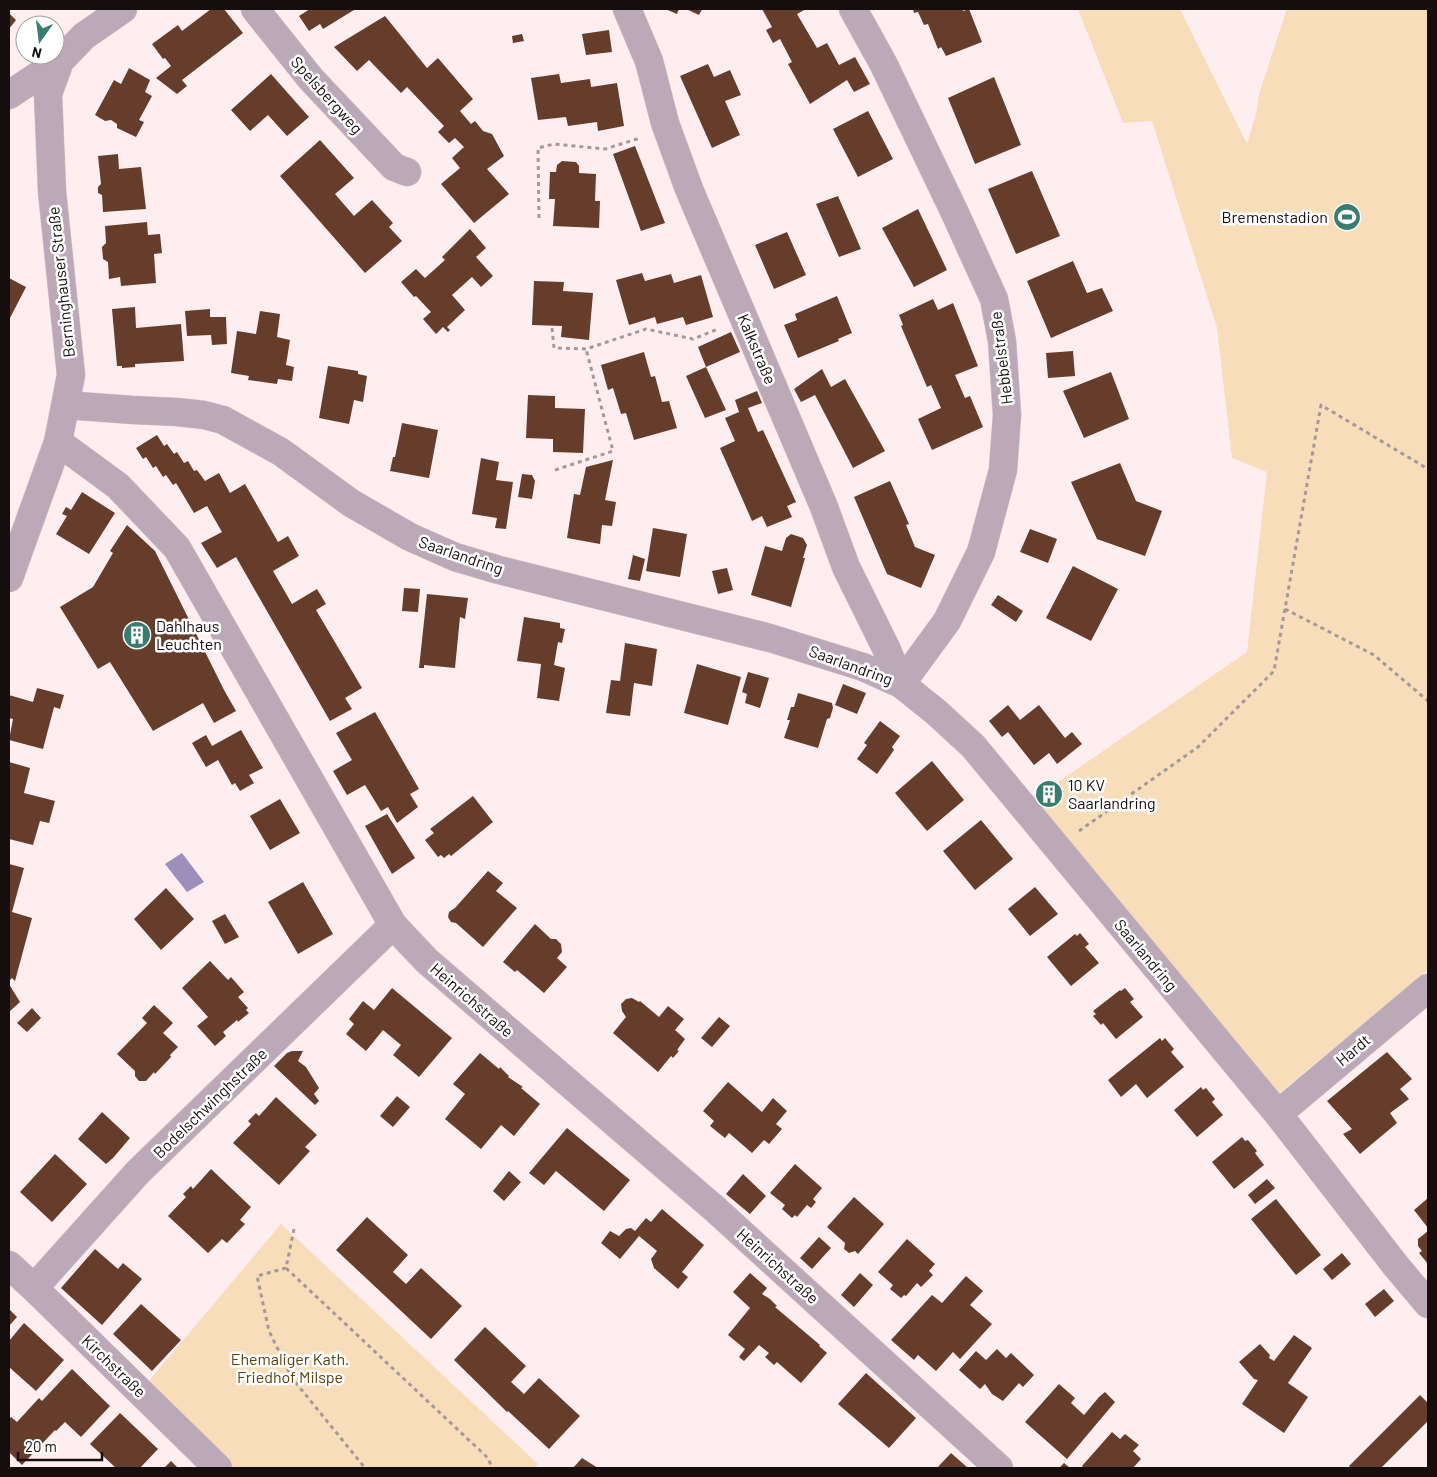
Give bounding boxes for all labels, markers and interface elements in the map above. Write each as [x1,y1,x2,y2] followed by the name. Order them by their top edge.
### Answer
[15,15,65,65] north arrow
[30,44,43,62] text: N
[288,52,367,137] street label: Spelsbergweg
[1332,202,1362,232] sports icon: Bremenstadion
[43,206,78,358] street label: Berninghauser Straße
[1222,207,1328,226] place label: Bremenstadion
[734,311,781,387] street label: Kalkstraße
[985,311,1016,406] street label: Hebbelstraße
[417,531,506,578] street label: Saarlandring
[156,616,222,653] place label: Dahlhaus Leuchten
[122,620,152,650] building icon: Dahlhaus Leuchten
[807,641,896,688] street label: Saarlandring
[1068,775,1156,812] place label: 10 KV Saarlandring
[1034,779,1064,809] building icon: 10 KV Saarlandring
[1111,915,1182,994] street label: Saarlandring
[427,959,518,1041] street label: Heinrichstraße
[1332,1030,1374,1069] street label: Hardt
[149,1044,270,1162] street label: Bodelschwinghstraße
[734,1224,823,1307] street label: Heinrichstraße
[78,1331,150,1401] street label: Kirchstraße
[231,1349,349,1386] park label: Ehemaliger Kath. Friedhof Milspe
[18,1430,101,1462] scale bar
[25,1437,57,1455] text: 20 m

